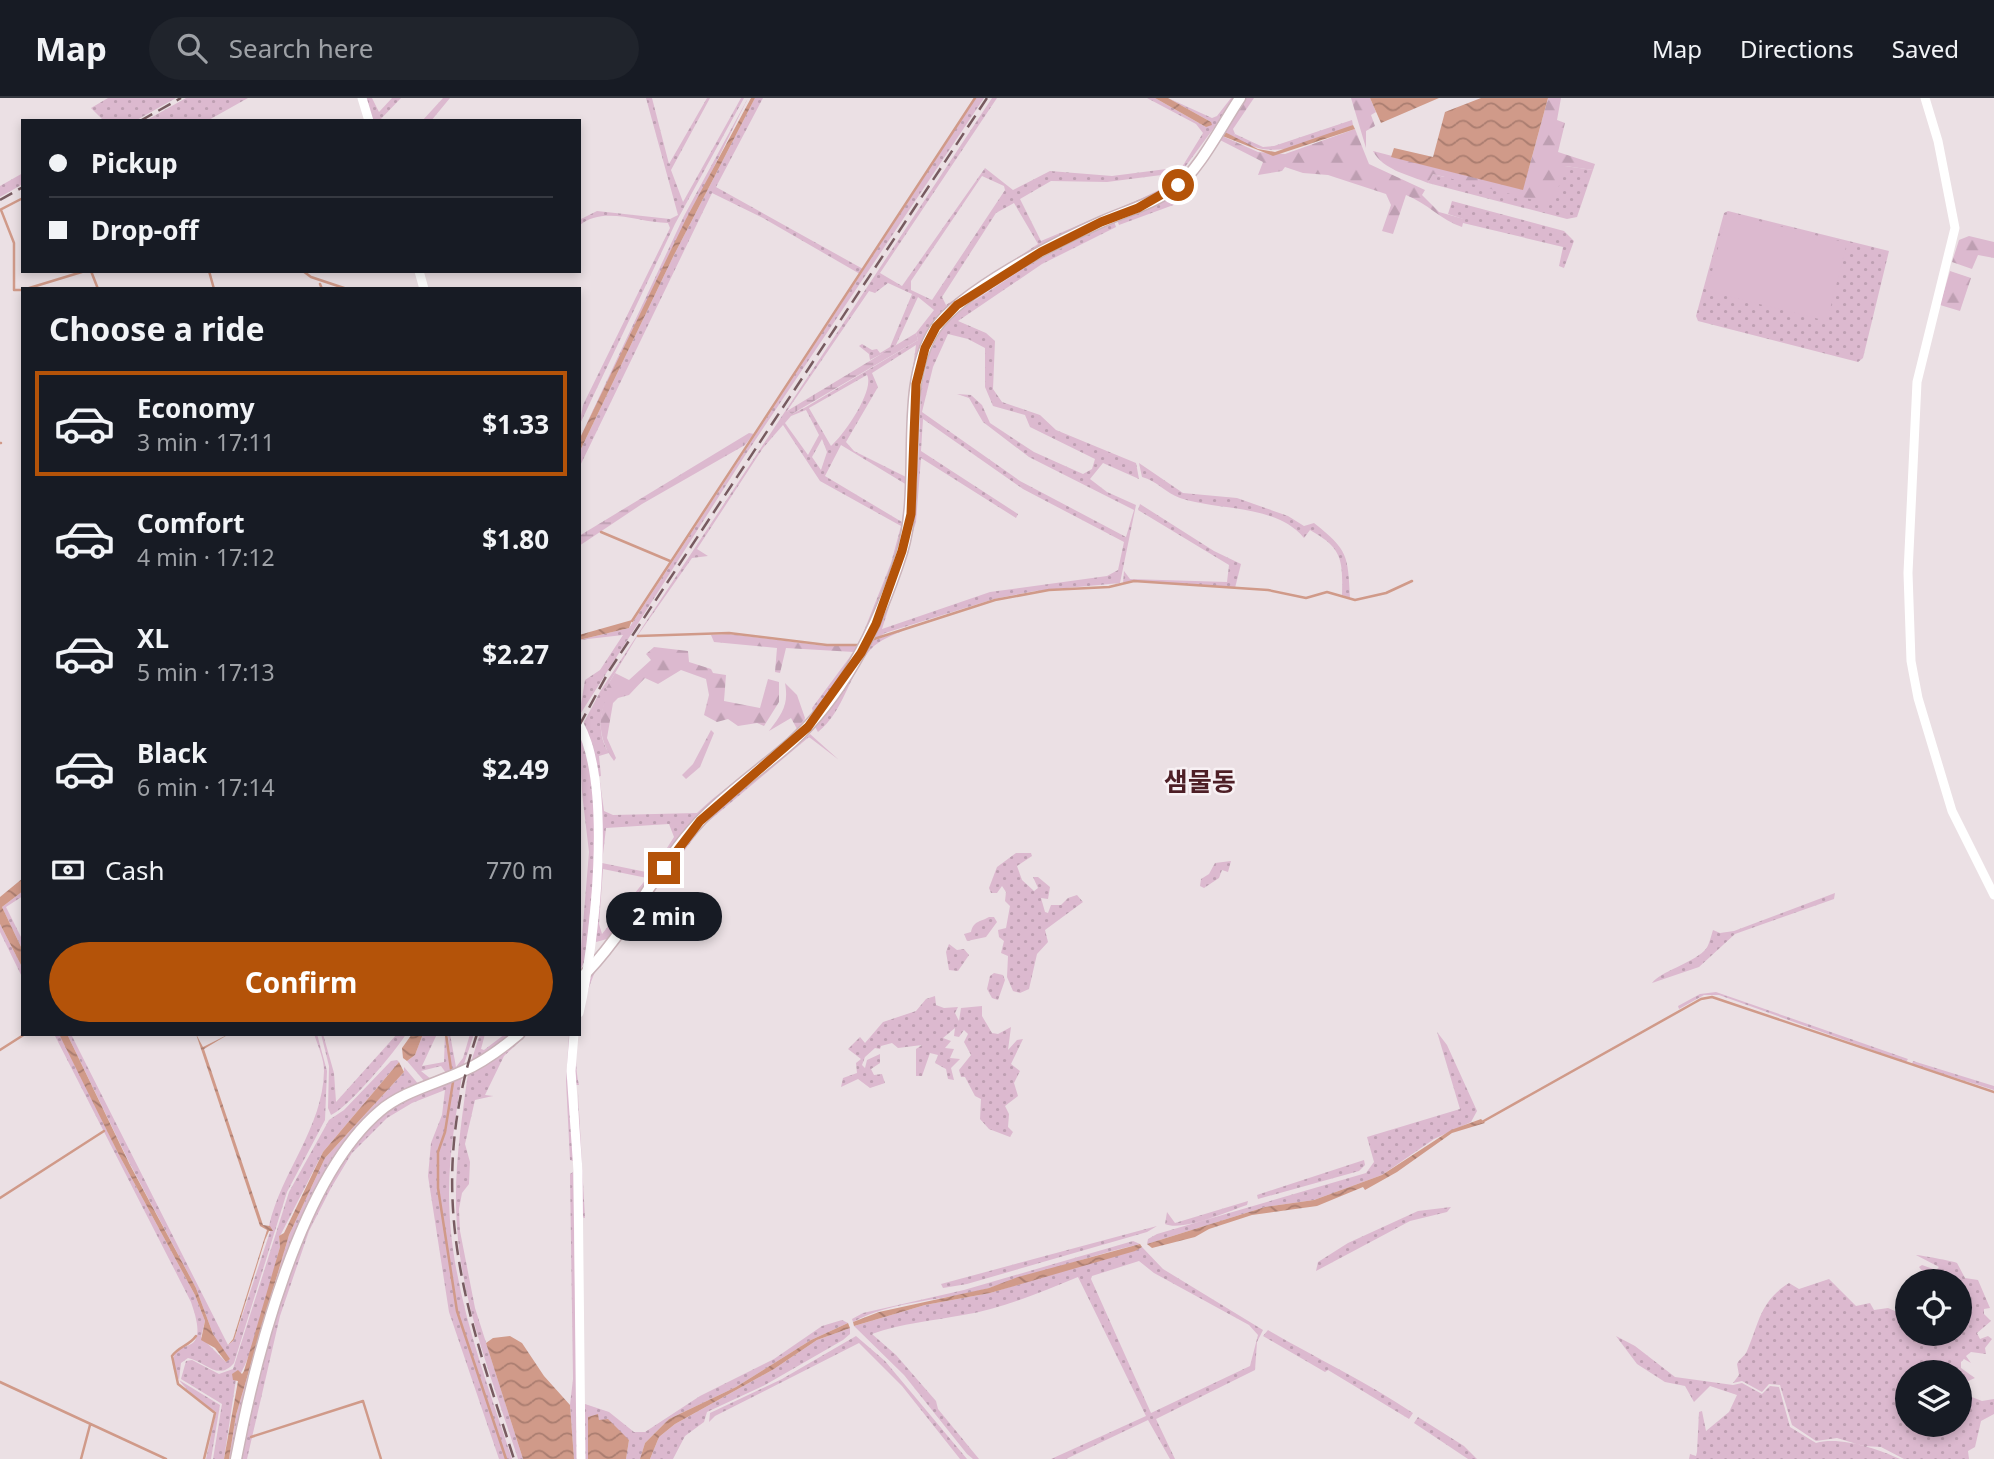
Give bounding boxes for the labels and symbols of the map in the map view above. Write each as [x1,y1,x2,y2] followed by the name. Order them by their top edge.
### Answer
[1162,169,1194,201] route start
[1164,763,1236,799] district label: 샘물동
[648,852,680,884] route end
[606,892,722,942] callout: 2 min

